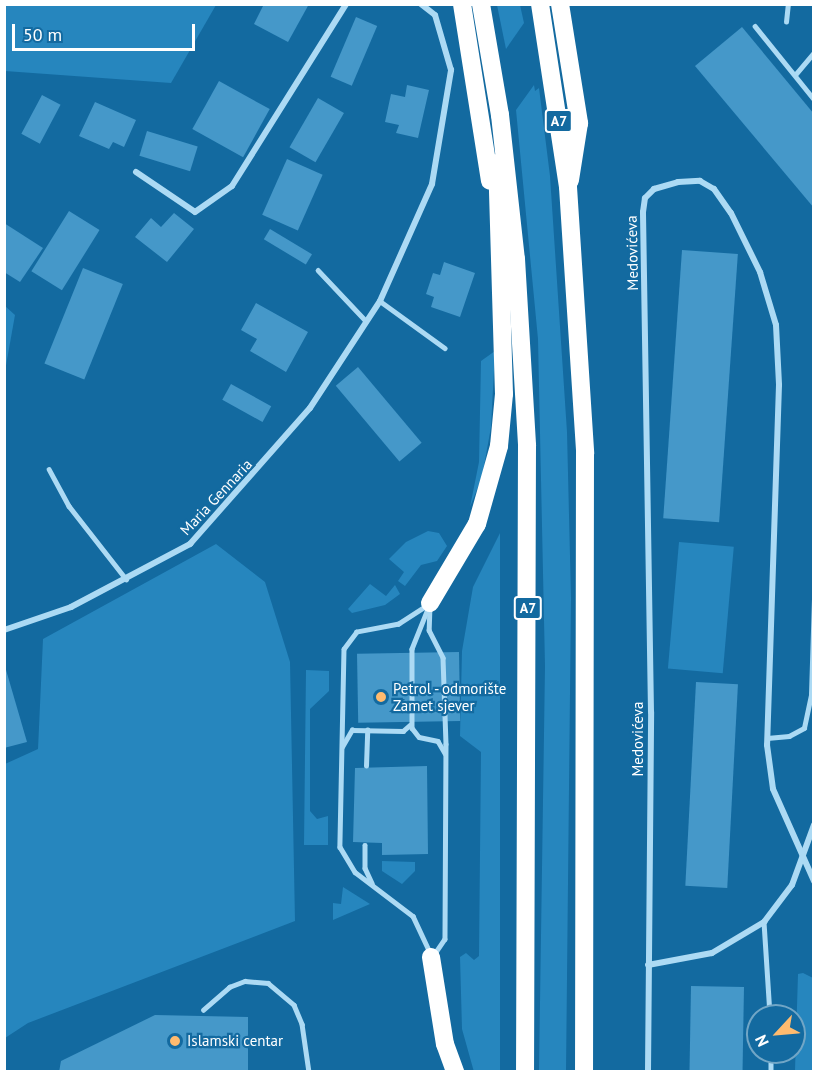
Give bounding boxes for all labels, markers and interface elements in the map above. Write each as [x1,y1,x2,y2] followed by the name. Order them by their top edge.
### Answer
[15,12,198,50] scale bar
[23,23,62,46] text: 50 m
[544,110,574,132] road number: A7
[622,215,642,291] street label: Medovićeva
[176,455,256,539] street label: Maria Gennaria
[513,597,543,619] road number: A7
[393,679,509,714] place label: Petrol - odmorište Zamet sjever
[374,690,388,704] marker: Petrol - odmorište Zamet sjever
[629,701,647,777] street label: Medovićeva
[746,1004,806,1064] north arrow
[187,1032,283,1050] place label: Islamski centar
[750,1032,773,1050] text: N
[168,1034,182,1048] marker: Islamski centar

